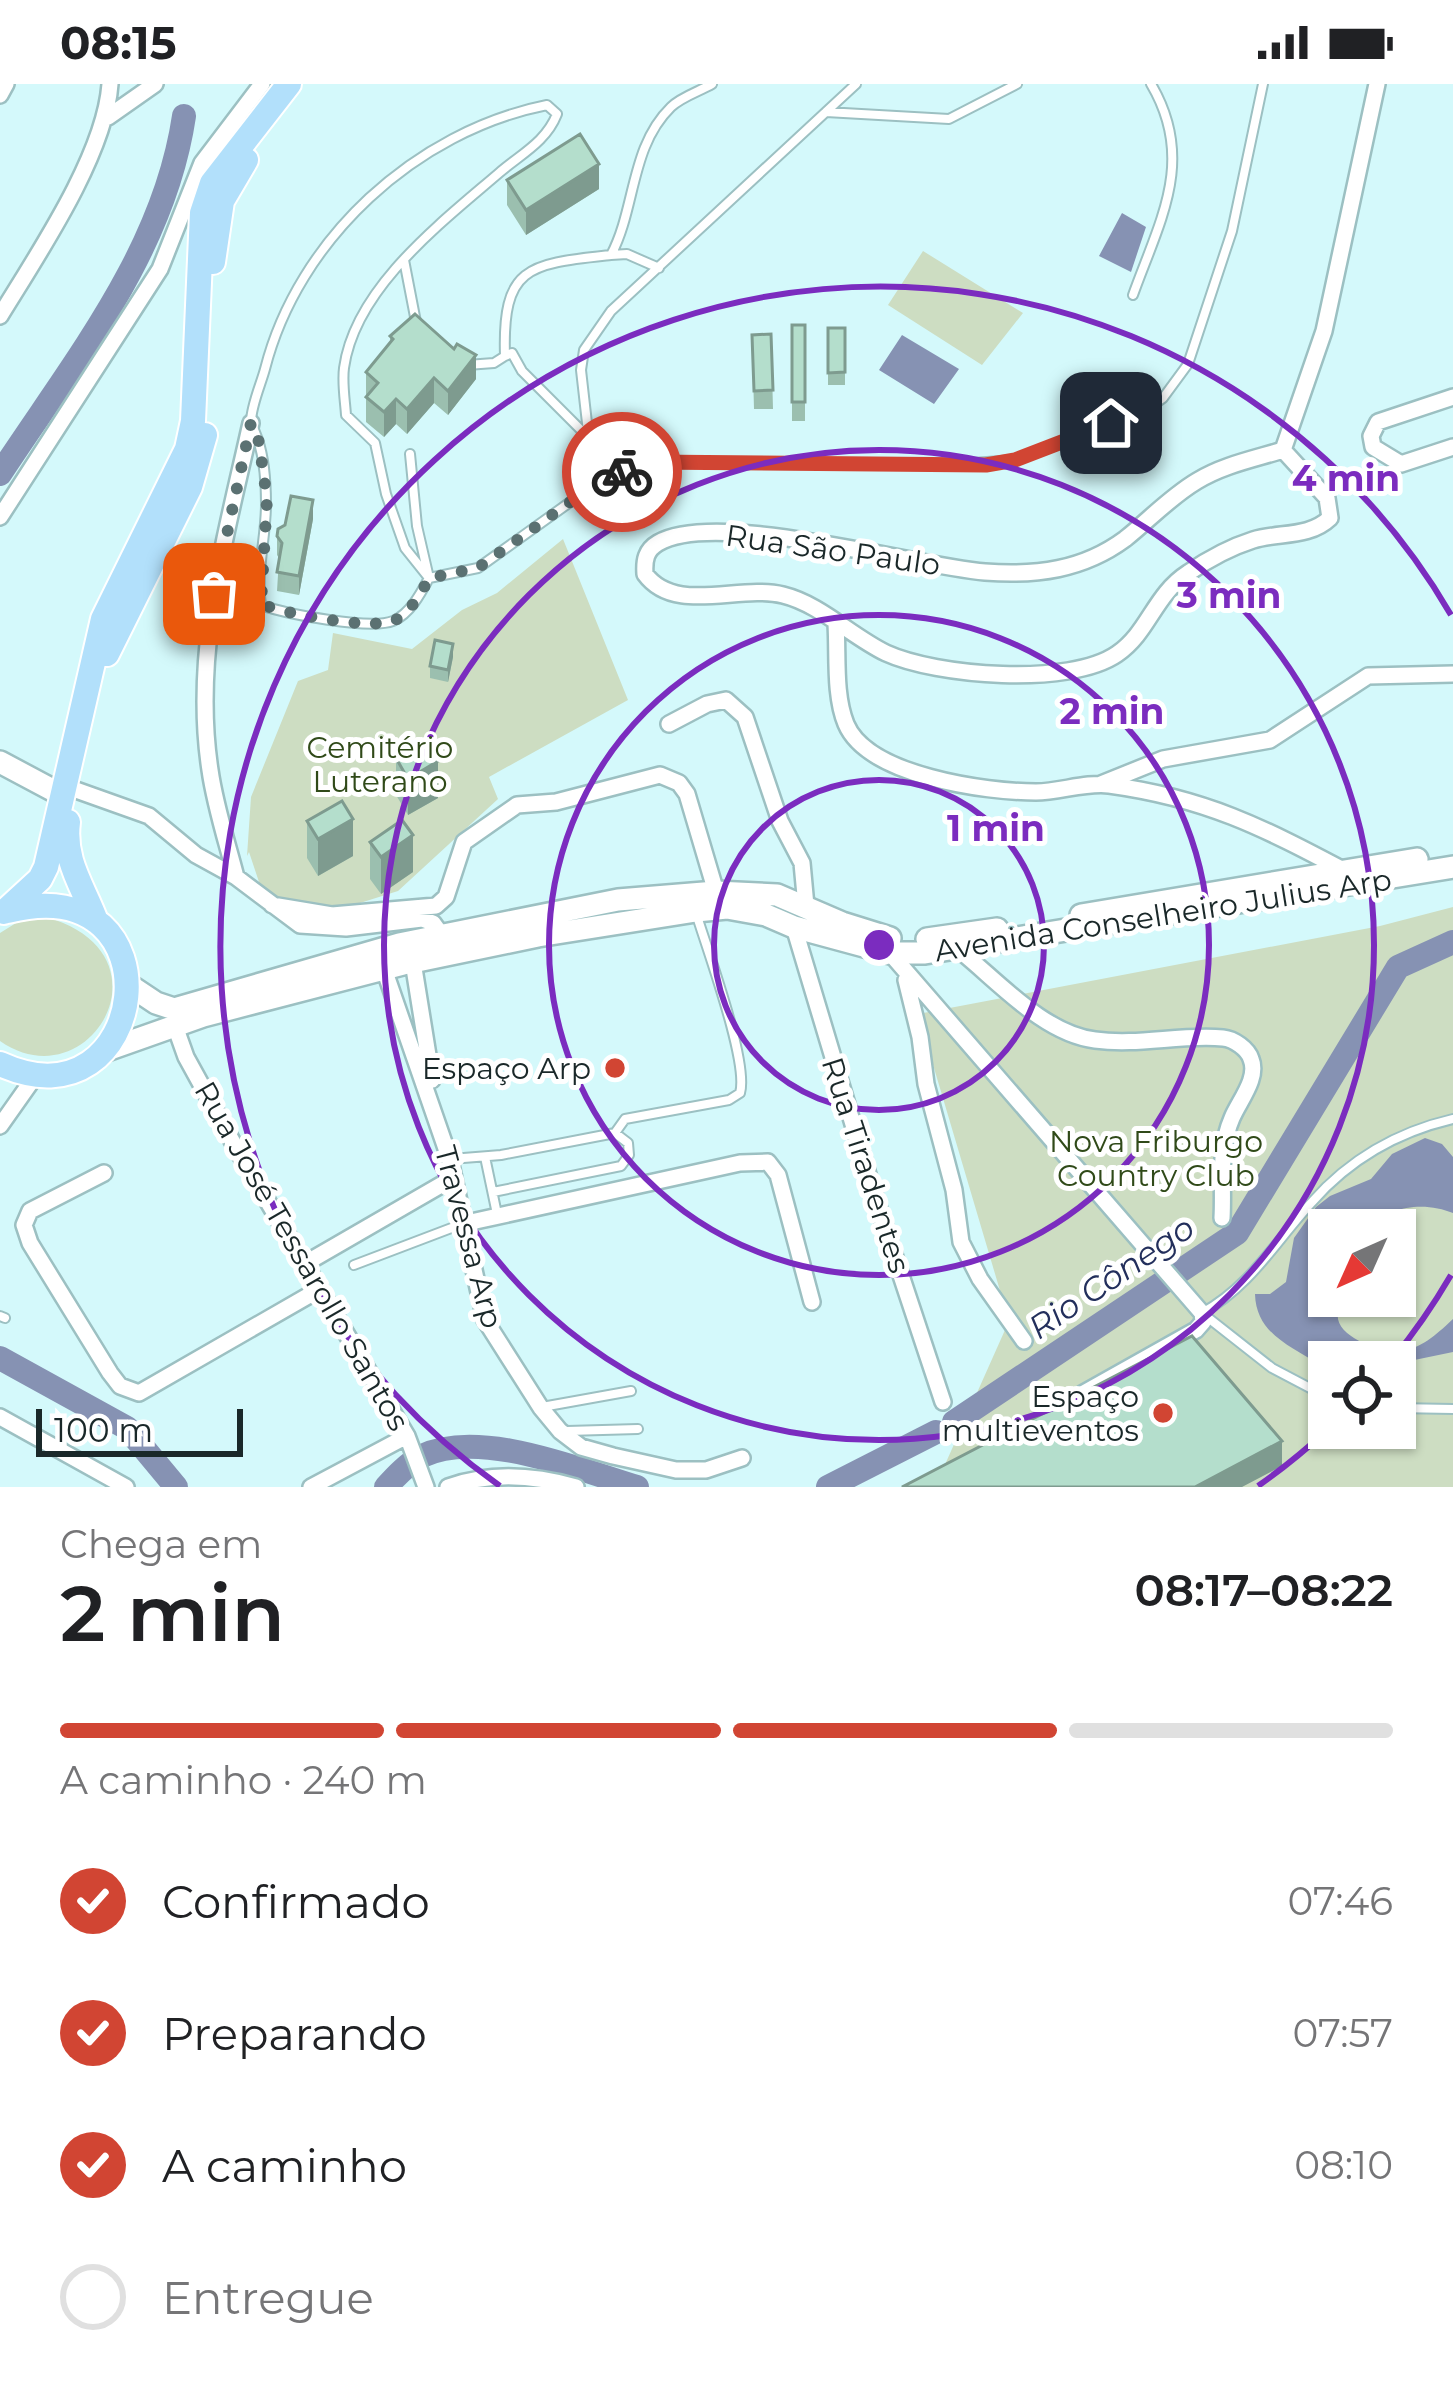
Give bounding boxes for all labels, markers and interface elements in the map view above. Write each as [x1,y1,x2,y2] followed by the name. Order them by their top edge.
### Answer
[60,15,176,70] text: 08:15
[1060,372,1162,474] pin
[1078,390,1144,456] icon: home
[562,412,682,532] courier
[589,439,655,505] icon: bike
[1292,456,1400,500] text: 4 min
[723,517,943,583] street label: Rua São Paulo
[163,543,265,645] pin
[181,561,247,627] icon: bag
[1176,573,1281,617] text: 3 min
[1060,689,1164,733] text: 2 min
[307,729,453,800] park label: Cemitério Luterano
[947,806,1045,850] text: 1 min
[932,861,1394,969] street label: Avenida Conselheiro Julius Arp
[858,924,900,966] centre of rings
[422,1050,591,1087] place label: Espaço Arp
[814,1053,918,1277] street label: Rua Tiradentes
[602,1055,628,1081] marker: Espaço Arp
[187,1075,417,1437] street label: Rua José Tessarollo Santos
[1049,1123,1263,1194] park label: Nova Friburgo Country Club
[427,1142,511,1332] street label: Travessa Arp
[1021,1207,1201,1347] water label: Rio Cônego
[1308,1209,1416,1317] north arrow
[1308,1209,1416,1449] map controls
[1308,1341,1416,1449] button: locate
[942,1378,1139,1449] place label: Espaço multieventos
[1150,1400,1176,1426] marker: Espaço multieventos
[36,1403,243,1456] scale bar
[54,1410,153,1450] text: 100 m
[60,1520,262,1568] text: Chega em
[1134,1562,1393,1617] text: 08:17–08:22
[60,1565,285,1661] text: 2 min
[60,1756,427,1804] text: A caminho · 240 m
[60,1868,126,1934] icon: check
[162,1874,430,1929] text: Confirmado
[1287,1877,1393,1925] text: 07:46
[60,2000,126,2066] icon: check
[162,2006,427,2061] text: Preparando
[1293,2009,1393,2057] text: 07:57
[60,2132,126,2198] icon: check
[162,2138,407,2193] text: A caminho
[1294,2141,1393,2189] text: 08:10
[162,2270,374,2325] text: Entregue

